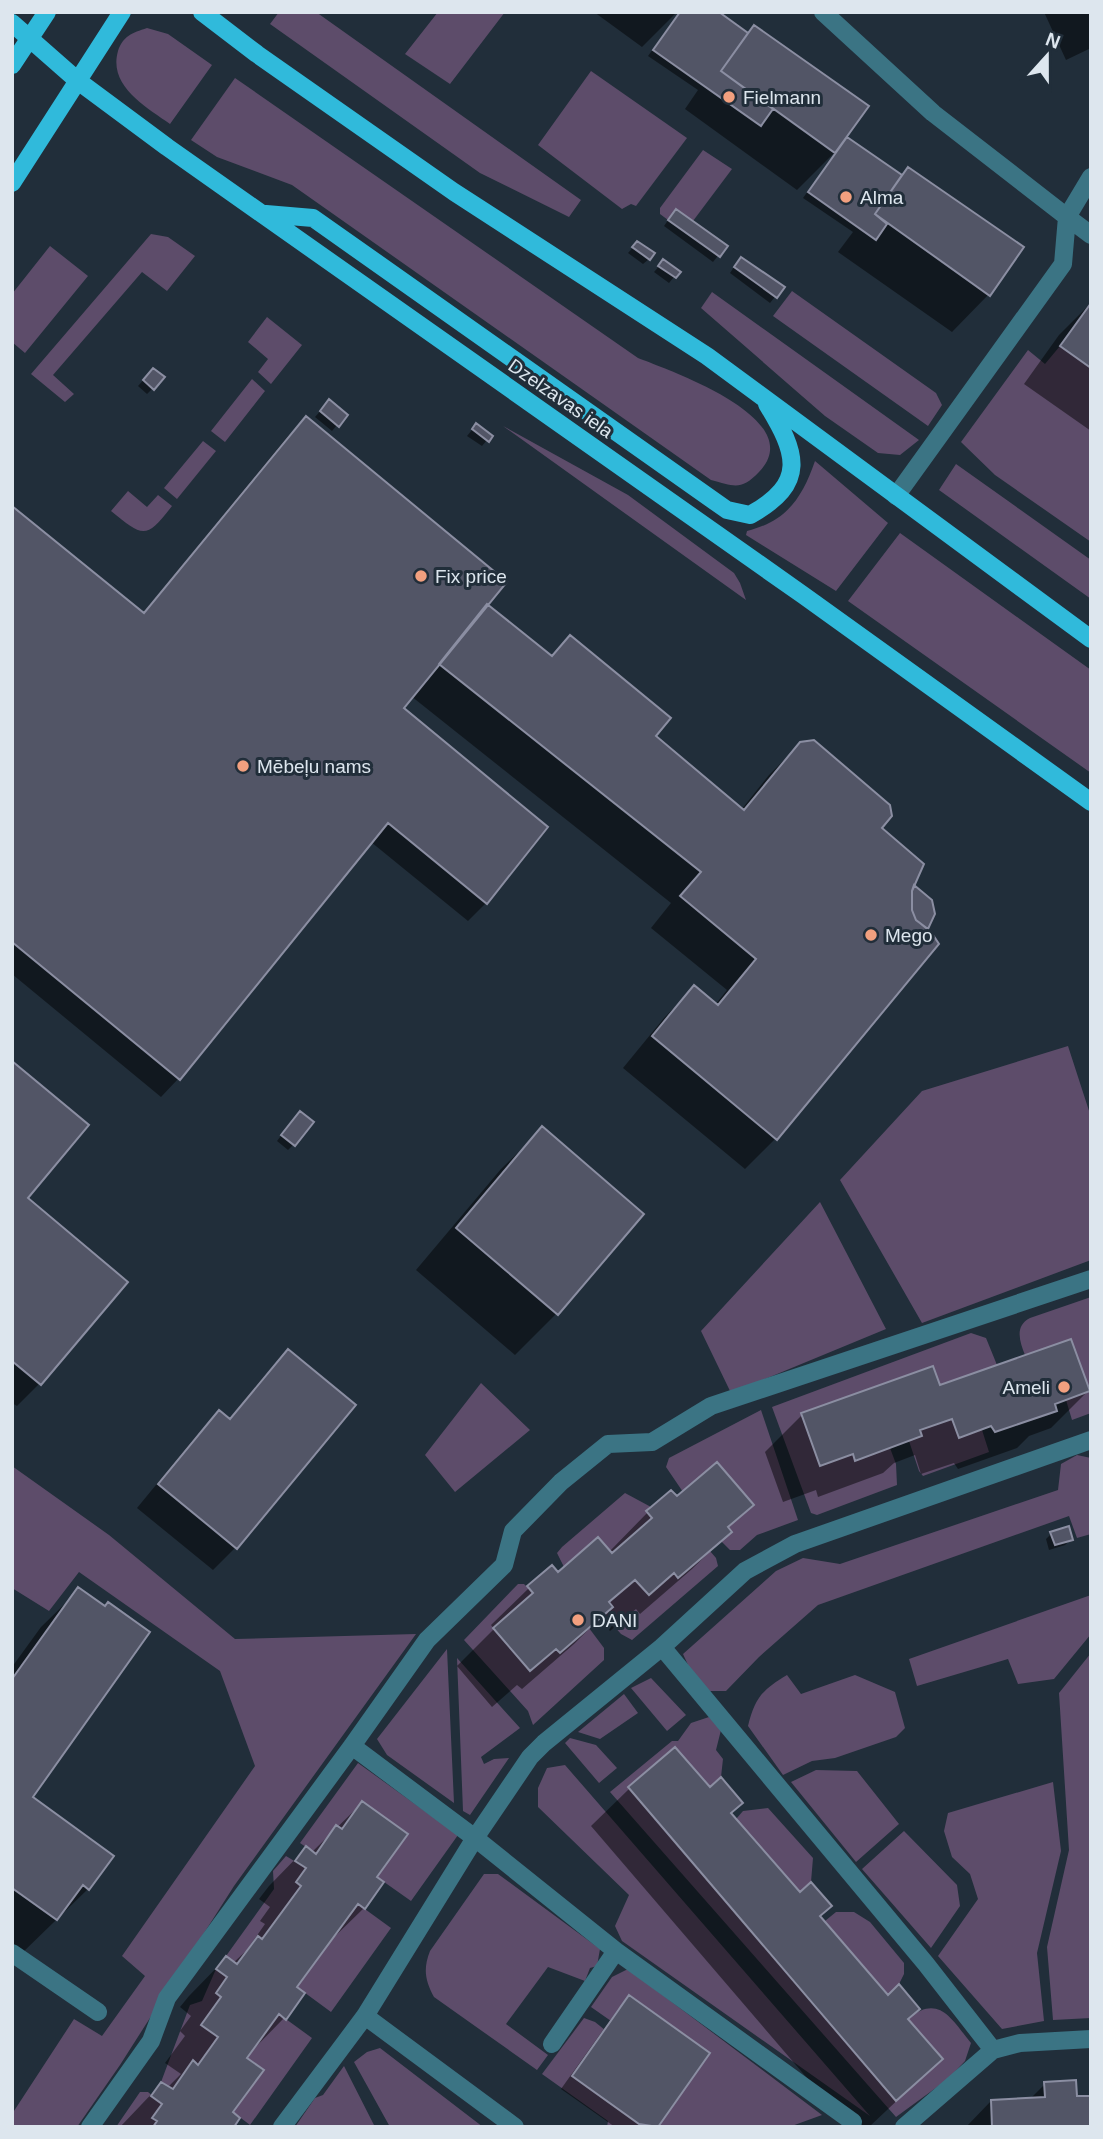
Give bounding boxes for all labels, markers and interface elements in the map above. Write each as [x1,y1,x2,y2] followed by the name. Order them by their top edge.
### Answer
[1012,21,1082,91] north arrow
[1043,28,1063,53] text: N
[743,87,821,108] place label: Fielmann
[721,89,737,105] marker: Fielmann
[860,187,904,208] place label: Alma
[838,189,854,205] marker: Alma
[505,355,617,442] street label: Dzelzavas iela
[435,566,507,587] place label: Fix price
[413,568,429,584] marker: Fix price
[257,756,371,777] place label: Mēbeļu nams
[235,758,251,774] marker: Mēbeļu nams
[885,925,933,946] place label: Mego
[863,927,879,943] marker: Mego
[1002,1377,1050,1398] place label: Ameli
[1056,1379,1072,1395] marker: Ameli
[592,1610,637,1631] place label: DANI
[570,1612,586,1628] marker: DANI

